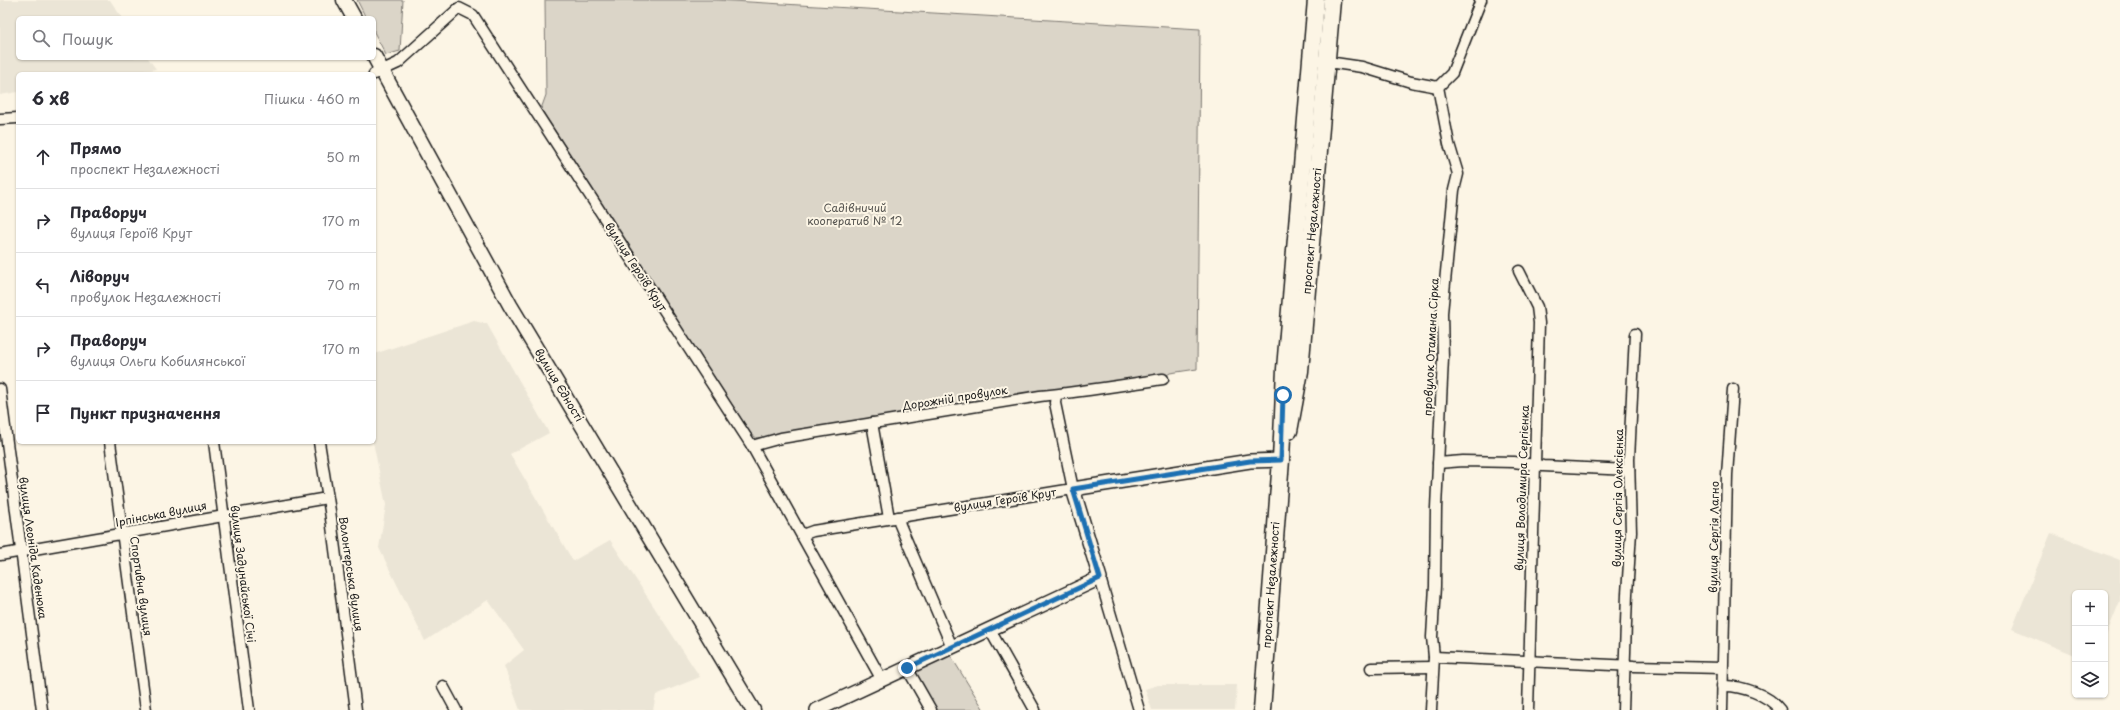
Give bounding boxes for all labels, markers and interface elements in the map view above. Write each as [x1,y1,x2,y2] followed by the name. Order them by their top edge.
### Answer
[16,16,376,60] search box
[30,27,52,49] icon: search
[62,27,113,50] text: Пошук
[32,85,69,111] text: 6 хв
[264,89,360,108] text: Пішки · 460 m
[70,136,121,159] text: Прямо
[32,146,54,168] icon: ahead
[326,147,360,166] text: 50 m
[70,159,220,178] text: проспект Незалежності
[1298,167,1326,295] street label: проспект Незалежності
[807,199,903,229] park label: Садівничий кооператив № 12
[70,200,147,223] text: Праворуч
[32,210,54,232] icon: right
[322,211,360,230] text: 170 m
[601,219,672,315] street label: вулиця Героїв Крут
[70,223,192,242] text: вулиця Героїв Крут
[70,264,130,287] text: Ліворуч
[32,274,54,296] icon: left
[327,275,360,294] text: 70 m
[1418,277,1443,416] street label: провулок Отамана Сірка
[70,287,221,306] text: провулок Незалежності
[70,328,147,351] text: Праворуч
[32,338,54,360] icon: right
[322,339,360,358] text: 170 m
[531,345,588,425] street label: вулиця Єдності
[70,351,245,370] text: вулиця Ольги Кобилянської
[900,381,1009,414] street label: Дорожній провулок
[1274,386,1292,404] route start
[70,401,221,424] text: Пункт призначення
[32,402,54,424] icon: arrive
[1510,405,1533,571] street label: вулиця Володимира Сергієнка
[1608,428,1627,567] street label: вулиця Сергія Олексієнка
[15,476,52,620] street label: вулиця Леоніда Каденюка
[1704,481,1723,593] street label: вулиця Сергія Лагно
[953,483,1058,516] street label: вулиця Героїв Крут
[114,496,208,531] street label: Ірпінська вулиця
[227,504,260,644] street label: вулиця Задунайської Січі
[335,515,368,633] street label: Волонтерська вулиця
[1258,521,1283,649] street label: проспект Незалежності
[126,535,157,637] street label: Спортивна вулиця
[2072,590,2108,698] map controls
[2072,590,2108,626] button: +
[2072,626,2108,662] button: −
[898,659,916,677] route end
[2072,662,2108,698] button: layers

